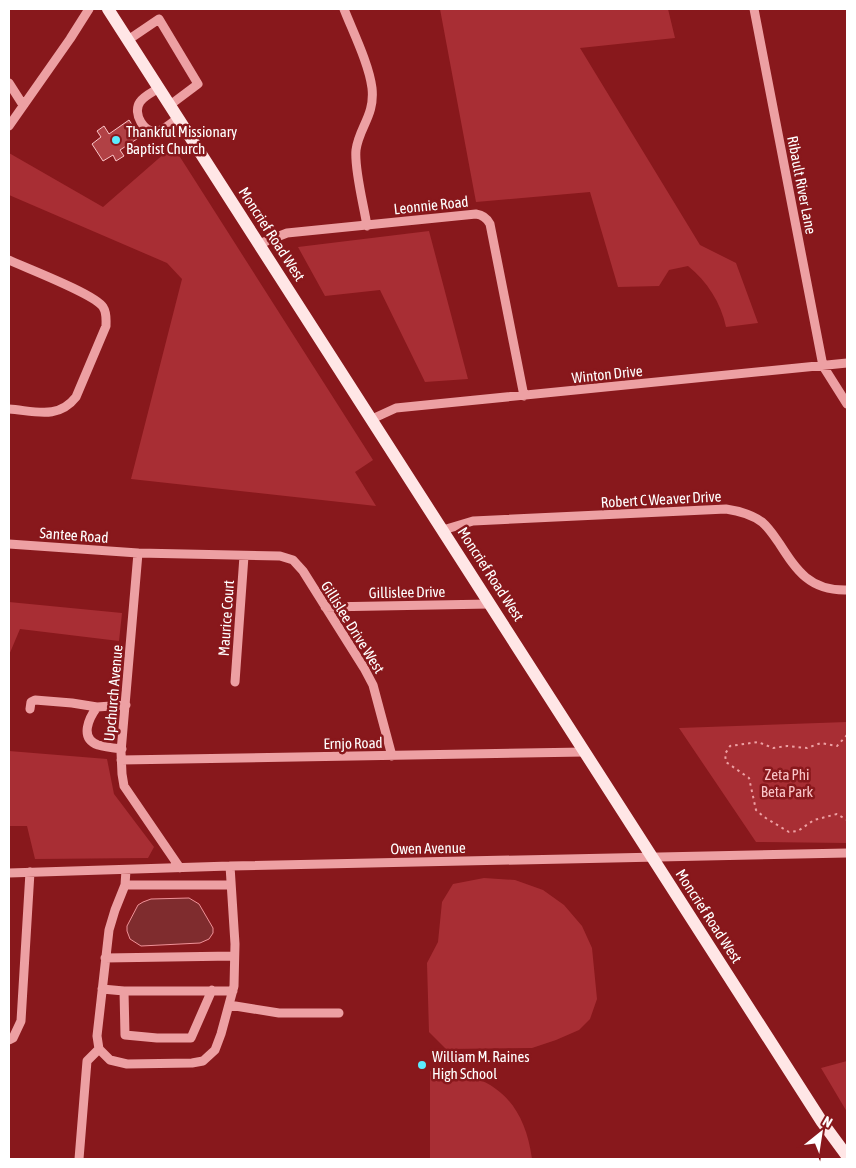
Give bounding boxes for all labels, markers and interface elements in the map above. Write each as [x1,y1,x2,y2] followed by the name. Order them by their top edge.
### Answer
[126,123,237,157] place label: Thankful Missionary Baptist Church
[110,134,122,146] marker: Thankful Missionary Baptist Church
[784,134,820,236] street label: Ribault River Lane
[235,184,309,284] street label: Moncrief Road West
[393,193,469,217] street label: Leonnie Road
[571,362,644,386] street label: Winton Drive
[600,487,722,511] street label: Robert C Weaver Drive
[39,524,109,546] street label: Santee Road
[454,524,528,624] street label: Moncrief Road West
[318,578,388,676] street label: Gillislee Drive West
[215,579,237,657] street label: Maurice Court
[369,583,446,601] street label: Gillislee Drive
[100,644,126,742] street label: Upchurch Avenue
[323,734,383,752] street label: Ernjo Road
[761,766,814,800] park label: Zeta Phi Beta Park
[390,839,466,857] street label: Owen Avenue
[672,866,746,966] street label: Moncrief Road West
[432,1048,530,1082] place label: William M. Raines High School
[416,1059,428,1071] marker: William M. Raines High School
[796,1108,846,1158] north arrow
[820,1113,835,1131] text: N

